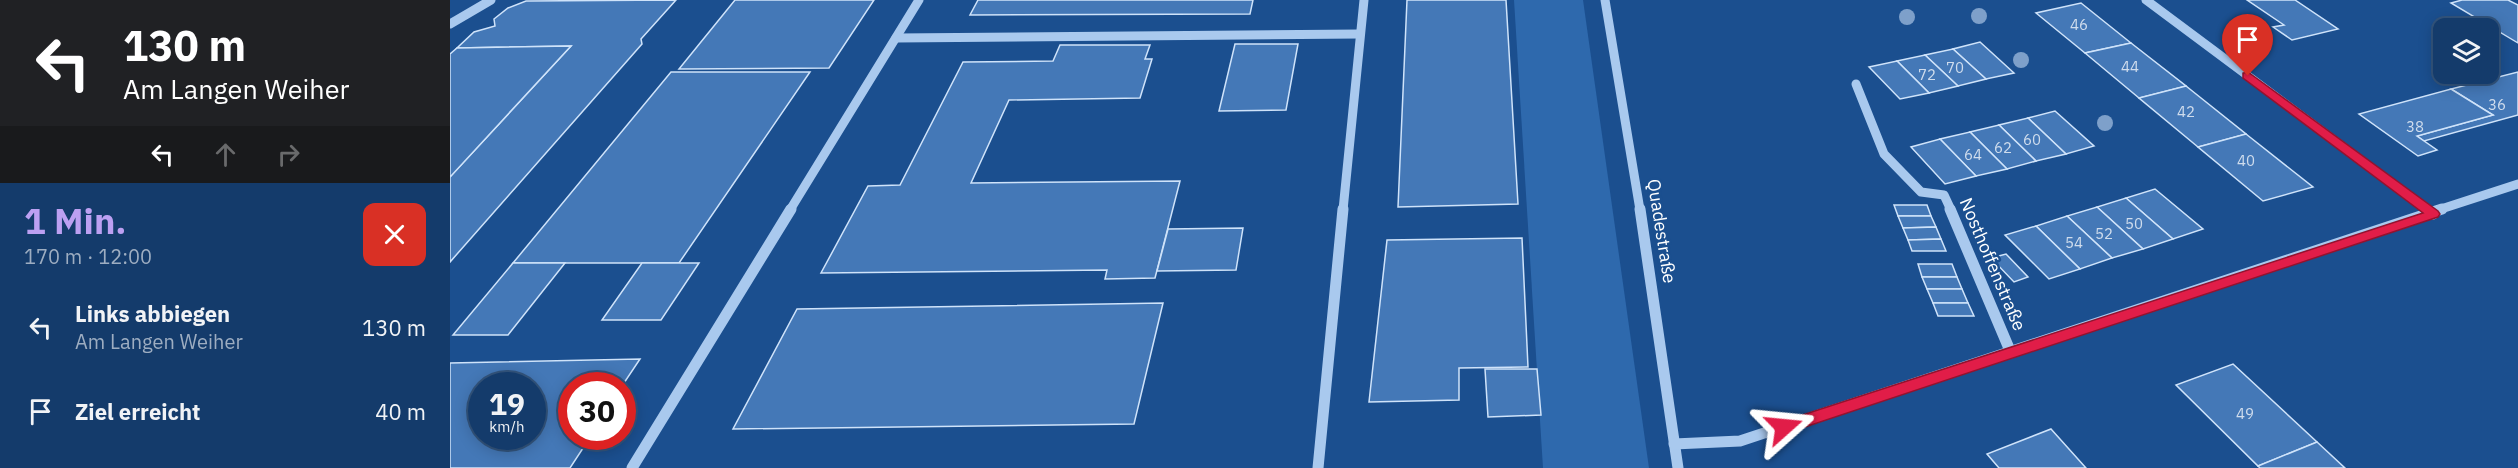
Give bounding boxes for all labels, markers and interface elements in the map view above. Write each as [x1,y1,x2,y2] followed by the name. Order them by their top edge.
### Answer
[2222,14,2273,76] pin
[2070,15,2088,34] house number: 46
[123,18,246,73] text: 130 m
[2433,18,2499,84] map controls
[2433,18,2499,84] button: layers
[2231,23,2264,56] icon: arrive
[24,24,102,102] icon: left
[2121,57,2139,76] house number: 44
[1946,58,1964,77] house number: 70
[1918,65,1936,84] house number: 72
[123,71,349,106] text: Am Langen Weiher
[2488,95,2506,114] house number: 36
[2177,102,2195,121] house number: 42
[2406,117,2424,136] house number: 38
[2023,130,2041,149] house number: 60
[146,138,179,171] icon: left
[209,138,242,171] icon: ahead
[272,138,305,171] icon: right
[1994,138,2012,157] house number: 62
[1964,145,1982,164] house number: 64
[2237,151,2255,170] house number: 40
[1642,177,1682,285] street label: Quadestraße
[1955,194,2031,334] street label: Nosthoffenstraße
[24,197,127,244] text: 1 Min.
[363,203,426,266] button: close
[2125,214,2143,233] house number: 50
[2095,224,2113,243] house number: 52
[2065,233,2083,252] house number: 54
[24,243,152,270] text: 170 m · 12:00
[75,299,230,328] text: Links abbiegen
[24,311,57,344] icon: left
[362,313,426,342] text: 130 m
[75,328,243,355] text: Am Langen Weiher
[558,372,636,450] speed limit sign: 30
[489,384,525,423] text: 19
[24,395,57,428] icon: arrive
[1752,395,1816,459] position arrow
[75,397,200,426] text: Ziel erreicht
[375,397,426,426] text: 40 m
[2236,404,2254,423] house number: 49
[489,417,525,436] text: km/h

